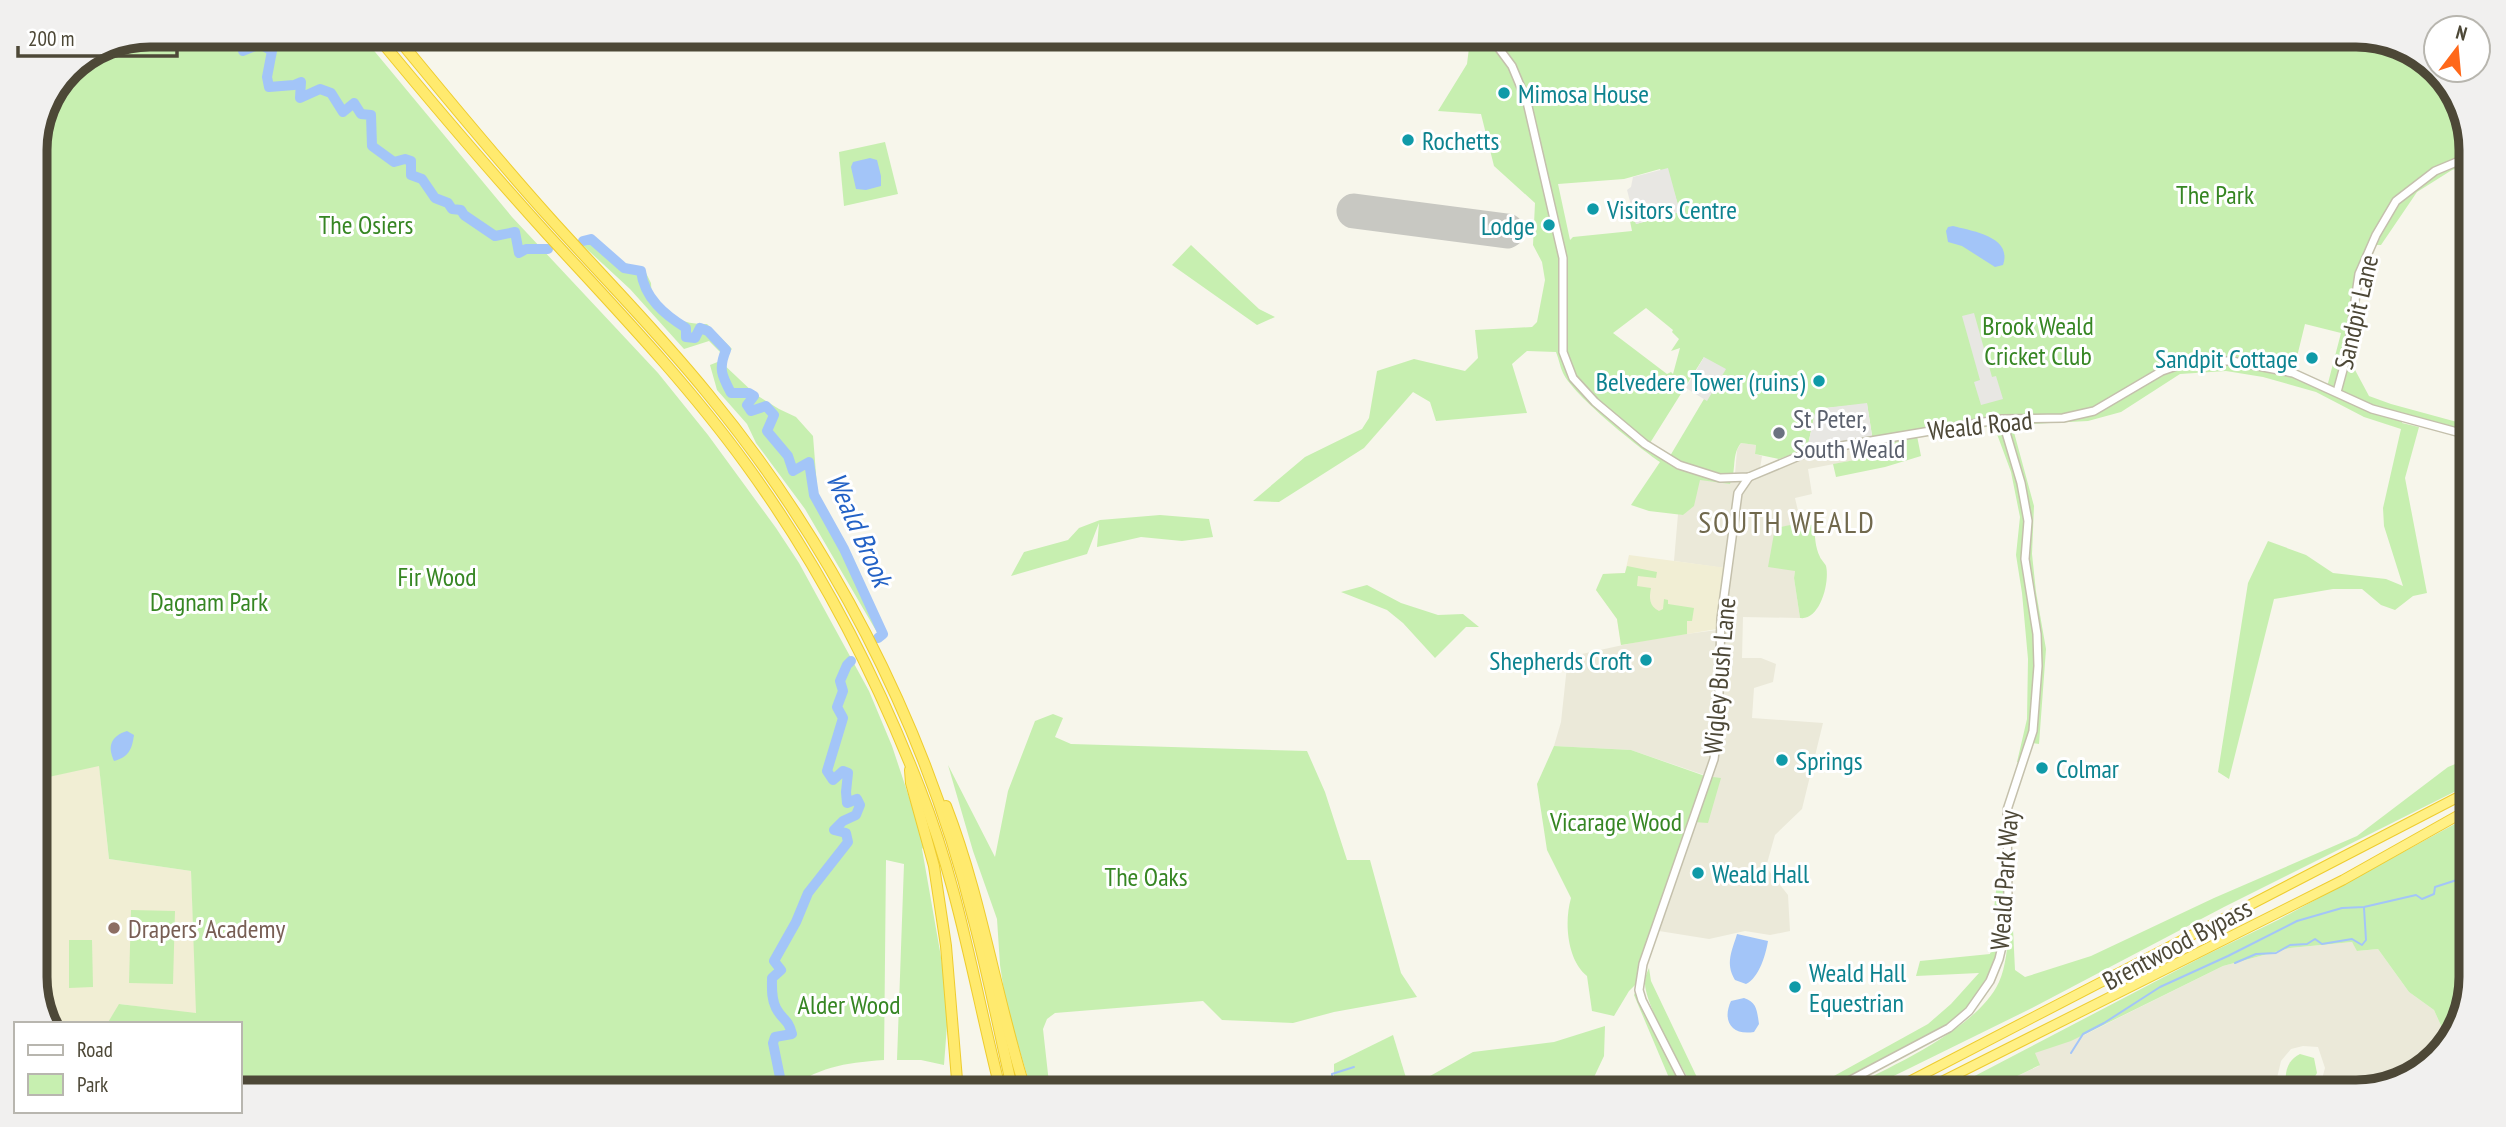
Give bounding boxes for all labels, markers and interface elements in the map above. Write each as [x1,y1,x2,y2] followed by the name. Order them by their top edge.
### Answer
[18,14,177,58] scale bar
[2422,14,2492,84] north arrow
[2453,20,2470,46] text: N
[28,25,74,52] text: 200 m
[1518,77,1649,110] place label: Mimosa House
[1496,85,1512,101] marker: Mimosa House
[1422,124,1499,157] place label: Rochetts
[1400,132,1416,148] marker: Rochetts
[2176,178,2254,211] park label: The Park
[1606,193,1737,226] place label: Visitors Centre
[1585,201,1601,217] marker: Visitors Centre
[319,208,413,241] park label: The Osiers
[1481,209,1535,242] place label: Lodge
[1541,217,1557,233] marker: Lodge
[2327,251,2385,373] street label: Sandpit Lane
[1982,309,2094,372] park label: Brook Weald Cricket Club
[2155,342,2298,375] place label: Sandpit Cottage
[2304,350,2320,366] marker: Sandpit Cottage
[1596,365,1805,398] place label: Belvedere Tower (ruins)
[1811,373,1827,389] marker: Belvedere Tower (ruins)
[1793,402,1905,465] place label: St Peter, South Weald
[1926,403,2034,447] street label: Weald Road
[1771,425,1787,441] marker: St Peter, South Weald
[818,466,903,595] water label: Weald Brook
[1698,502,1876,541] district label: SOUTH WEALD
[398,560,476,593] park label: Fir Wood
[150,585,268,618] park label: Dagnam Park
[1696,596,1742,756] street label: Wigley Bush Lane
[1489,644,1632,677] place label: Shepherds Croft
[1638,652,1654,668] marker: Shepherds Croft
[1796,744,1863,777] place label: Springs
[1774,752,1790,768] marker: Springs
[2056,752,2119,785] place label: Colmar
[2034,760,2050,776] marker: Colmar
[1549,805,1682,838] park label: Vicarage Wood
[1983,809,2025,951] street label: Weald Park Way
[1712,857,1809,890] place label: Weald Hall
[1105,860,1187,893] park label: The Oaks
[1690,865,1706,881] marker: Weald Hall
[2097,891,2257,997] street label: Brentwood Bypass
[128,912,285,945] place label: Drapers' Academy
[106,920,122,936] marker: Drapers' Academy
[1809,956,1906,1019] place label: Weald Hall Equestrian
[1787,979,1803,995] marker: Weald Hall Equestrian
[798,988,900,1021] park label: Alder Wood
[14,1022,242,1113] legend
[77,1036,113,1063] text: Road
[77,1071,108,1098] text: Park

